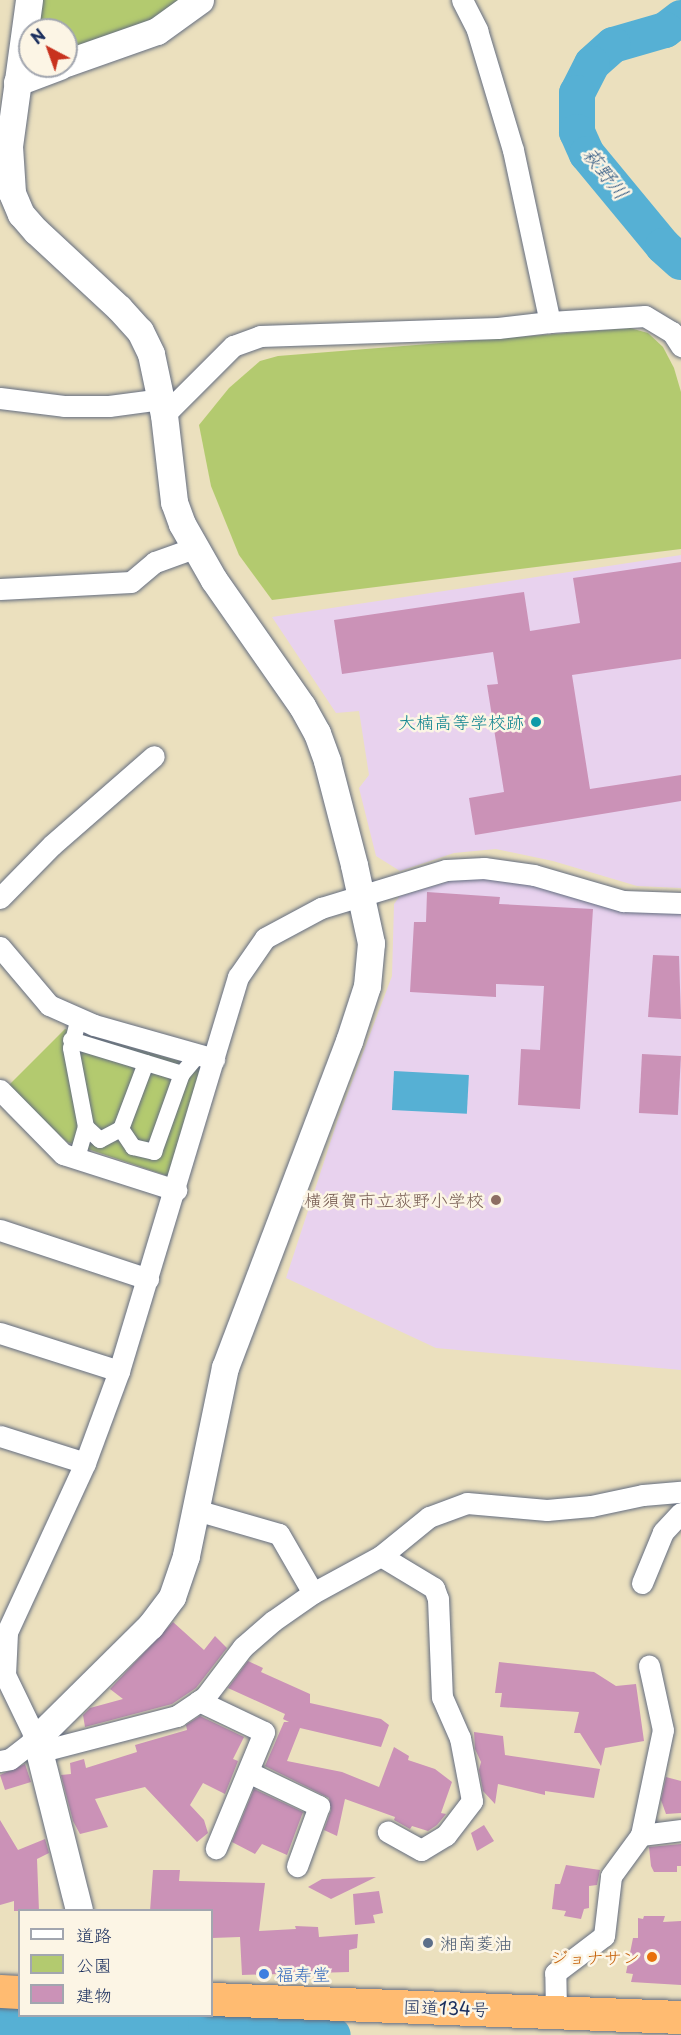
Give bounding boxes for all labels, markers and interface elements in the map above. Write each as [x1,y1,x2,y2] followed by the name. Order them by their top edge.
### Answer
[18,18,78,78] north arrow
[25,23,50,49] text: N
[578,142,634,204] water label: 萩野川
[398,711,524,733] place label: 大楠高等学校跡
[529,715,543,729] marker: 大楠高等学校跡
[304,1189,484,1211] place label: 横須賀市立荻野小学校
[489,1193,503,1207] marker: 横須賀市立荻野小学校
[18,1909,213,2017] legend
[76,1921,112,1948] text: 道路
[440,1932,512,1954] place label: 湘南菱油
[421,1936,435,1950] marker: 湘南菱油
[550,1946,640,1968] place label: ジョナサン
[645,1950,659,1964] marker: ジョナサン
[76,1951,112,1978] text: 公園
[276,1963,330,1985] place label: 福寿堂
[257,1967,271,1981] marker: 福寿堂
[76,1981,112,2008] text: 建物
[403,1996,489,2020] street label: 国道134号

